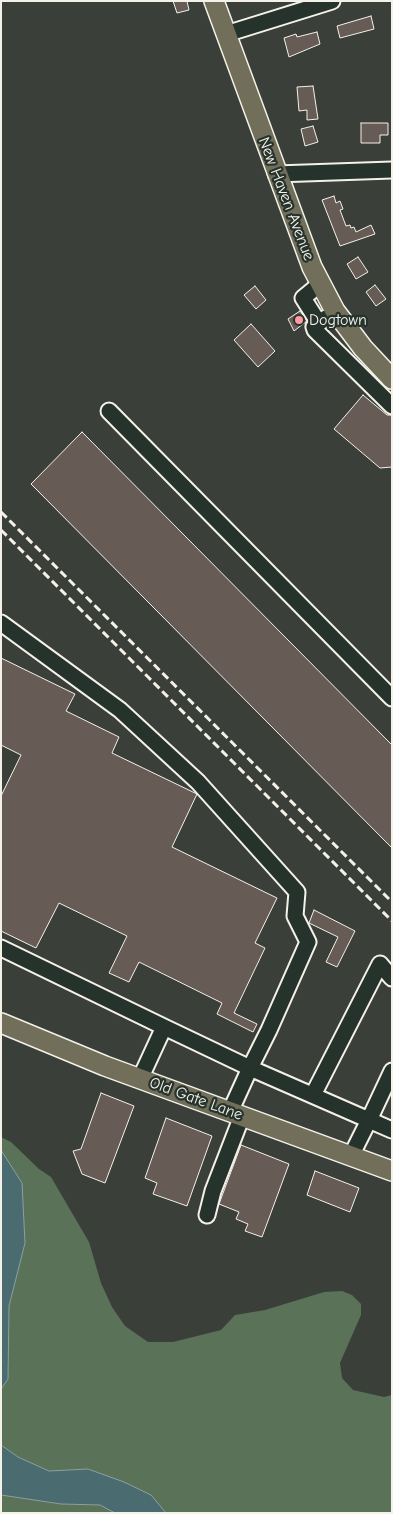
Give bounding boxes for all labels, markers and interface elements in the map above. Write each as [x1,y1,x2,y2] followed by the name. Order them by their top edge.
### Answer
[254,135,318,263] street label: New Haven Avenue
[309,310,367,330] place label: Dogtown
[293,314,305,326] marker: Dogtown
[147,1073,245,1125] street label: Old Gate Lane

